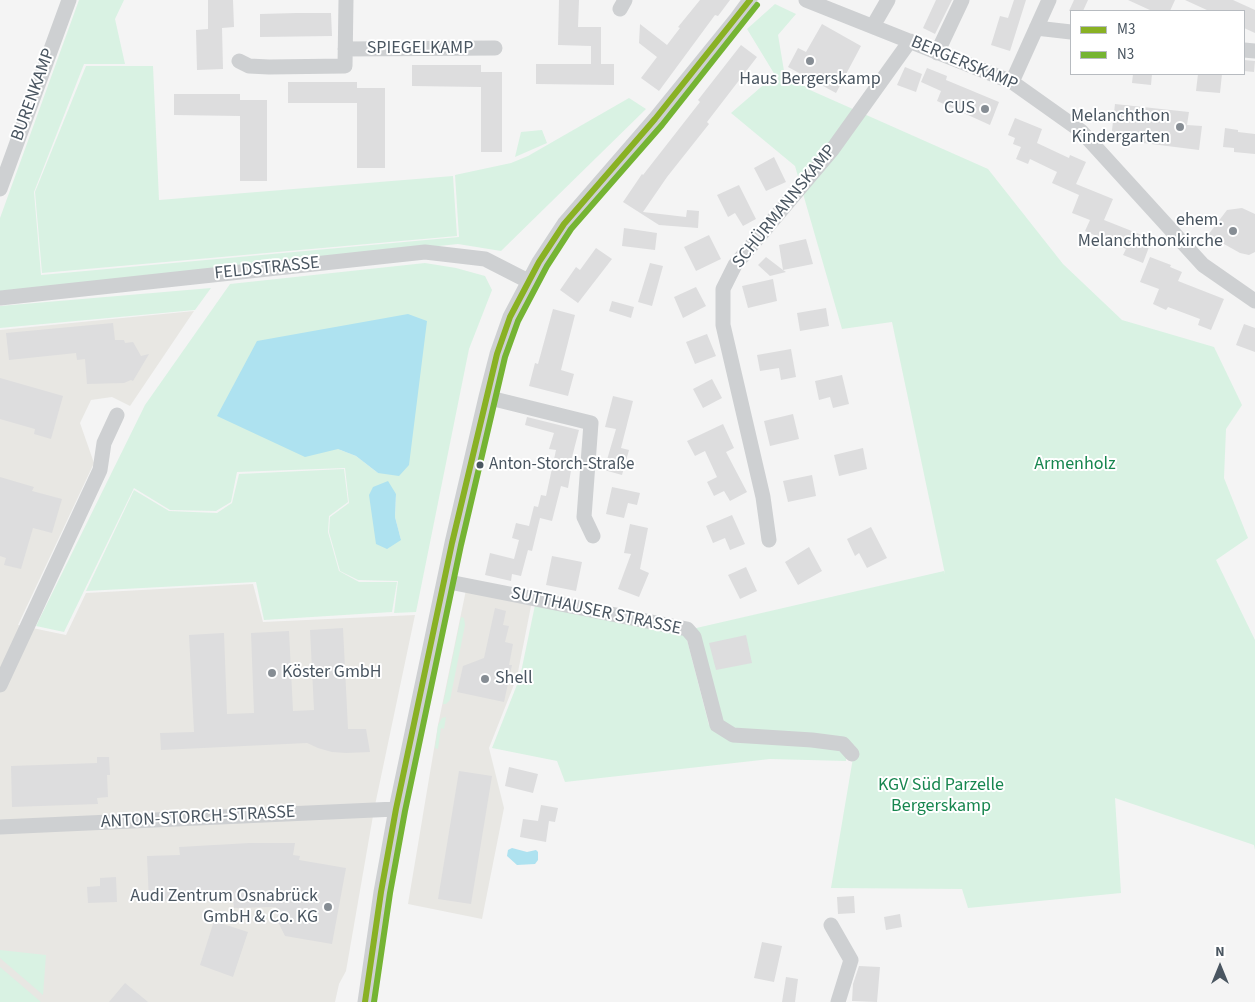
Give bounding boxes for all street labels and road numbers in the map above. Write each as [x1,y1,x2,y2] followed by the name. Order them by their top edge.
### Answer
[907,32,1021,96] street label: BERGERSKAMP
[367,38,473,60] street label: SPIEGELKAMP
[7,46,61,144] street label: BURENKAMP
[729,141,841,273] street label: SCHÜRMANNSKAMP
[213,253,321,285] street label: FELDSTRASSE
[509,583,683,641] street label: SUTTHAUSER STRASSE
[100,802,296,834] street label: ANTON-STORCH-STRASSE

